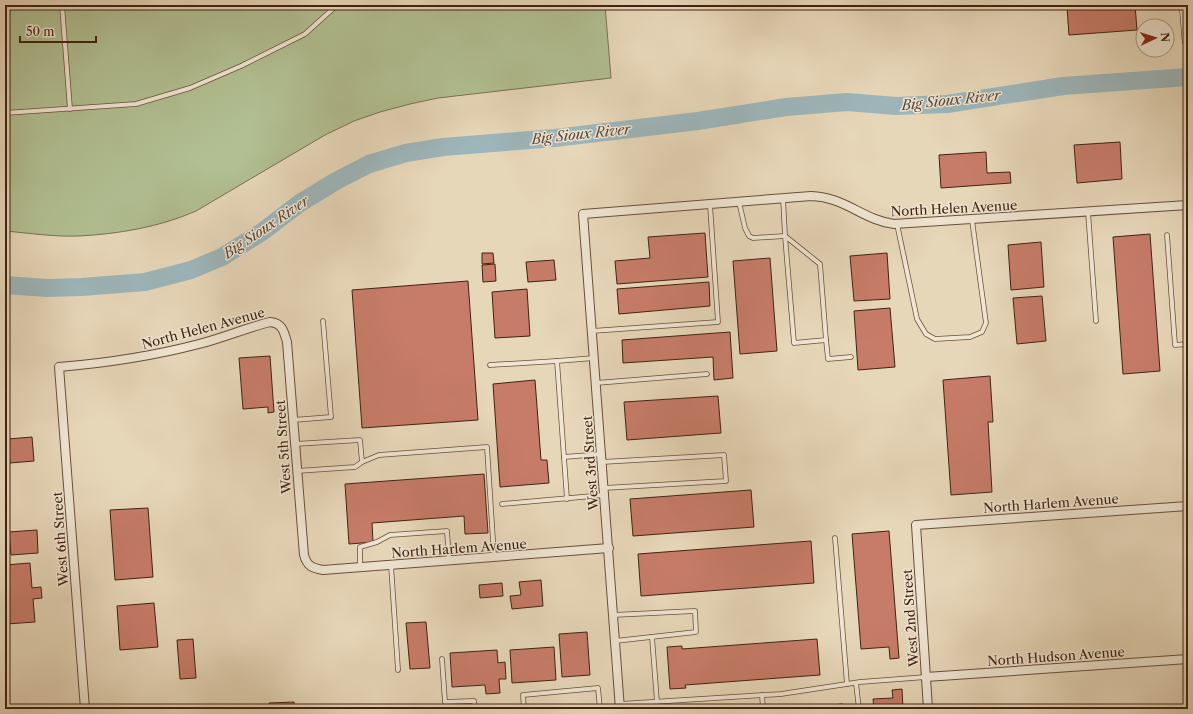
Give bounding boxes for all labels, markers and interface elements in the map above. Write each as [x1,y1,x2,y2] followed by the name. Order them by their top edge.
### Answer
[20,18,96,44] scale bar
[1135,18,1175,58] north arrow
[26,24,55,39] text: 50 m
[1158,32,1172,43] text: N
[900,86,1003,114] water label: Big Sioux River
[530,120,633,148] water label: Big Sioux River
[219,191,314,263] water label: Big Sioux River
[890,197,1018,219] street label: North Helen Avenue
[140,304,266,352] street label: North Helen Avenue
[272,399,294,496] street label: West 5th Street
[579,415,601,512] street label: West 3rd Street
[983,490,1119,516] street label: North Harlem Avenue
[49,491,71,588] street label: West 6th Street
[391,535,527,561] street label: North Harlem Avenue
[899,568,921,668] street label: West 2nd Street
[987,643,1125,669] street label: North Hudson Avenue

